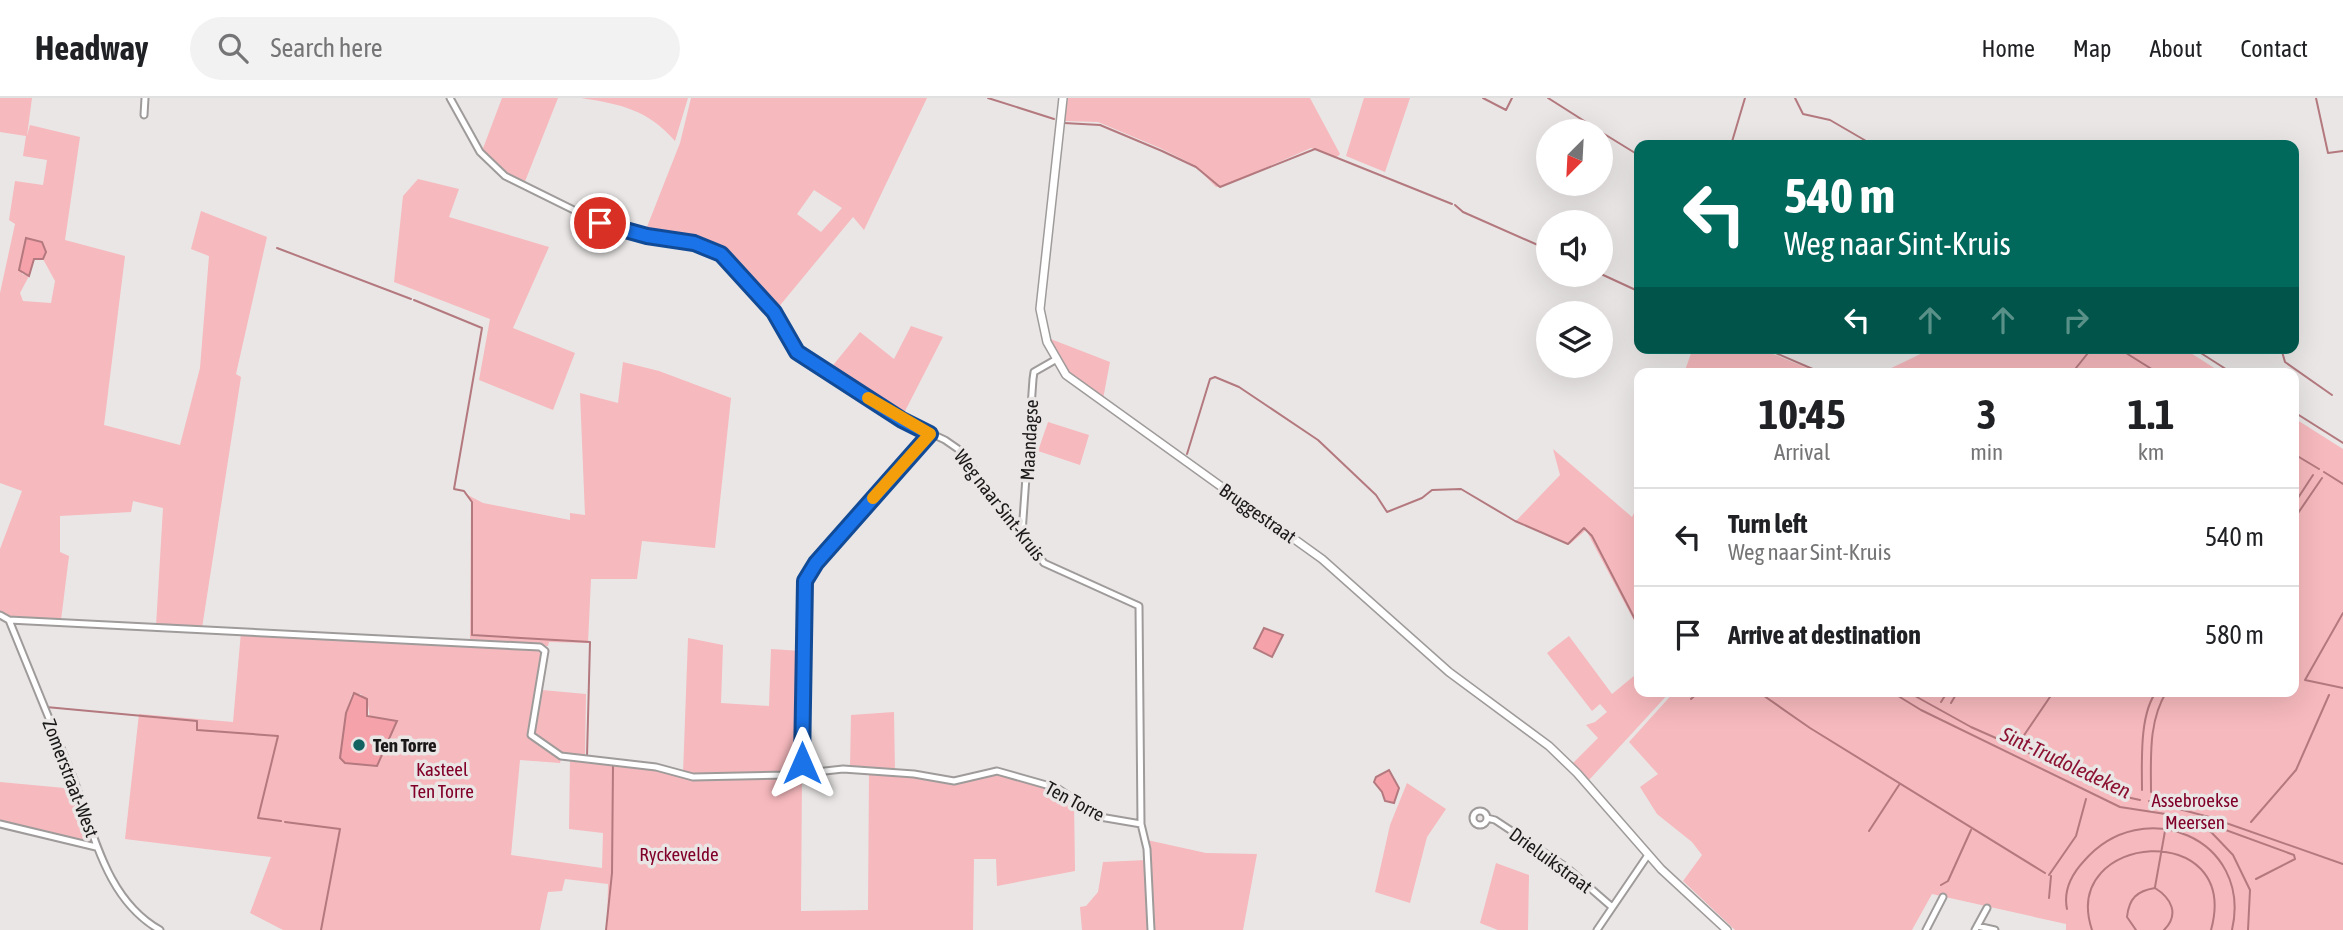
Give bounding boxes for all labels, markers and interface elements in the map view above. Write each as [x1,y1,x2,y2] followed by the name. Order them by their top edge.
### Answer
[190,17,680,80] search box
[35,29,148,67] text: Headway
[214,29,252,67] icon: search
[270,33,383,63] text: Search here
[1981,35,2035,62] text: Home
[2073,35,2111,62] text: Map
[2149,35,2202,62] text: About
[2240,35,2308,62] text: Contact
[1536,119,1614,196] north arrow
[1536,119,1613,378] map controls
[1784,167,1895,223] text: 540 m
[1669,168,1760,259] icon: left
[570,193,630,253] pin
[581,204,619,242] icon: arrive
[1536,210,1613,287] button: sound
[1784,225,2011,262] text: Weg naar Sint-Kruis
[1536,301,1613,378] button: layers
[1838,301,1876,339] icon: left
[1911,301,1949,339] icon: ahead
[1984,301,2022,339] icon: ahead
[2057,301,2095,339] icon: right
[1758,390,1846,438] text: 10:45
[1977,390,1997,438] text: 3
[2128,390,2175,438] text: 1.1
[1016,399,1042,481] street label: Maandagse
[1774,439,1830,465] text: Arrival
[1970,439,2003,465] text: min
[2138,439,2164,465] text: km
[950,445,1050,565] street label: Weg naar Sint-Kruis
[1215,479,1301,547] street label: Bruggestraat
[1728,509,1808,539] text: Turn left
[1669,518,1707,556] icon: left
[2205,522,2264,552] text: 540 m
[1728,539,1891,565] text: Weg naar Sint-Kruis
[1669,616,1707,654] icon: arrive
[1728,620,1921,650] text: Arrive at destination
[2205,620,2264,650] text: 580 m
[38,716,104,840] street label: Zomerstraat-West
[1996,721,2135,803] water label: Sint-Trudoledeken
[765,726,839,800] position arrow
[373,734,437,756] place label: Ten Torre
[351,737,367,753] marker: Ten Torre
[410,758,474,802] park label: Kasteel Ten Torre
[1042,776,1108,826] street label: Ten Torre
[2151,789,2239,833] park label: Assebroekse Meersen
[1505,823,1597,897] street label: Drieluikstraat
[639,843,719,865] park label: Ryckevelde

